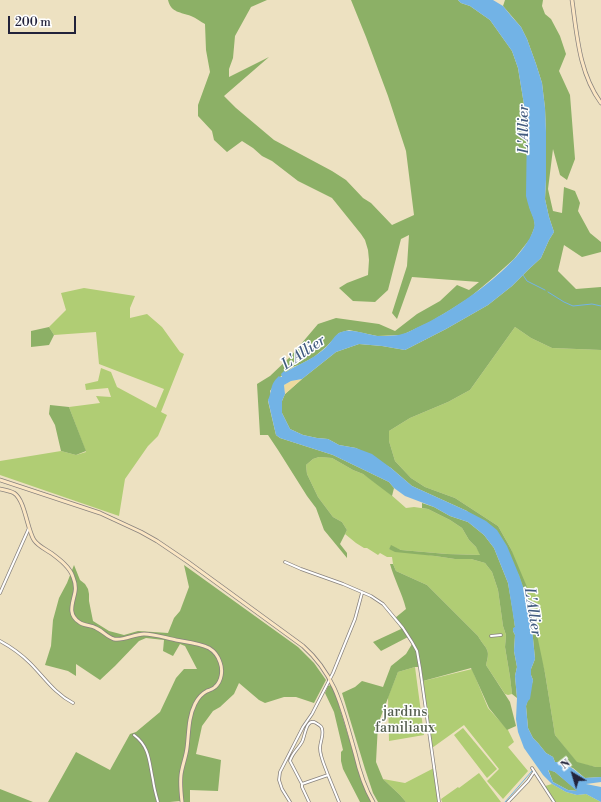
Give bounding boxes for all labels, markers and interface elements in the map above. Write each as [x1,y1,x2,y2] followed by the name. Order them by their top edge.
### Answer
[10,8,78,34] scale bar
[15,15,51,30] text: 200 m
[515,105,533,153] water label: L'Allier
[279,332,329,374] water label: L'Allier
[519,586,545,638] water label: L'Allier
[375,705,435,738] park label: jardins familiaux
[553,754,593,794] north arrow
[558,756,573,773] text: N

